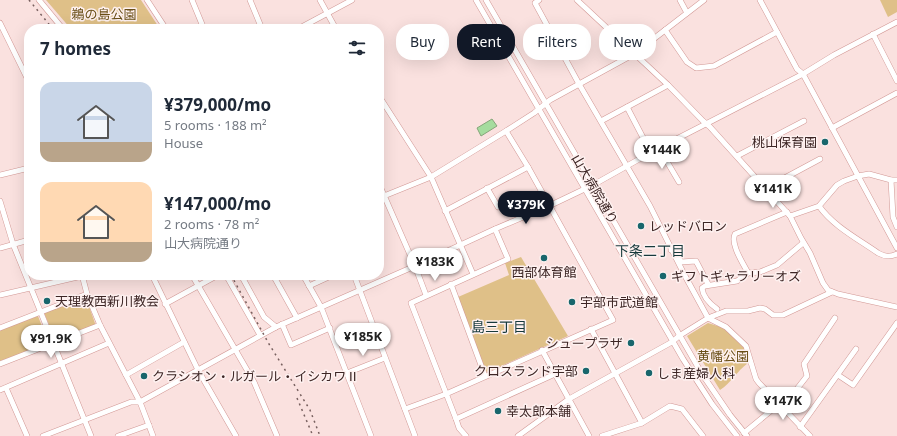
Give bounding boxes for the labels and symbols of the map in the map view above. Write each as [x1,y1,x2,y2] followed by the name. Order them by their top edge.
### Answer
[71,5,137,23] park label: 鵜の島公園
[752,133,817,151] place label: 桃山保育園
[634,136,690,170] pin: ¥144K
[820,137,830,147] marker: 桃山保育園
[568,151,622,227] street label: 山大病院通り
[745,175,801,209] pin: ¥141K
[498,191,554,225] pin: ¥379K
[649,217,727,235] place label: レッドバロン
[636,221,646,231] marker: レッドバロン
[615,241,685,260] district label: 下条二丁目
[407,248,463,282] pin: ¥183K
[539,253,549,263] marker: 西部体育館
[511,263,577,281] place label: 西部体育館
[671,267,801,285] place label: ギフトギャラリーオズ
[658,271,668,281] marker: ギフトギャラリーオズ
[55,292,159,310] place label: 天理教西新川教会
[580,293,658,311] place label: 宇部市武道館
[42,296,52,306] marker: 天理教西新川教会
[567,297,577,307] marker: 宇部市武道館
[471,317,527,336] district label: 島三丁目
[335,323,391,357] pin: ¥185K
[18,325,84,359] pin: ¥91.9K
[546,334,623,352] place label: シュープラザ
[626,338,636,348] marker: シュープラザ
[697,347,749,365] park label: 黄幡公園
[474,362,578,380] place label: クロスランド宇部
[657,364,735,382] place label: しま産婦人科
[581,366,591,376] marker: クロスランド宇部
[152,367,359,385] place label: クラシオン・ルガール・イシカワⅡ
[644,368,654,378] marker: しま産婦人科
[139,371,149,381] marker: クラシオン・ルガール・イシカワⅡ
[755,387,811,421] pin: ¥147K
[506,402,571,420] place label: 幸太郎本舗
[493,406,503,416] marker: 幸太郎本舗

